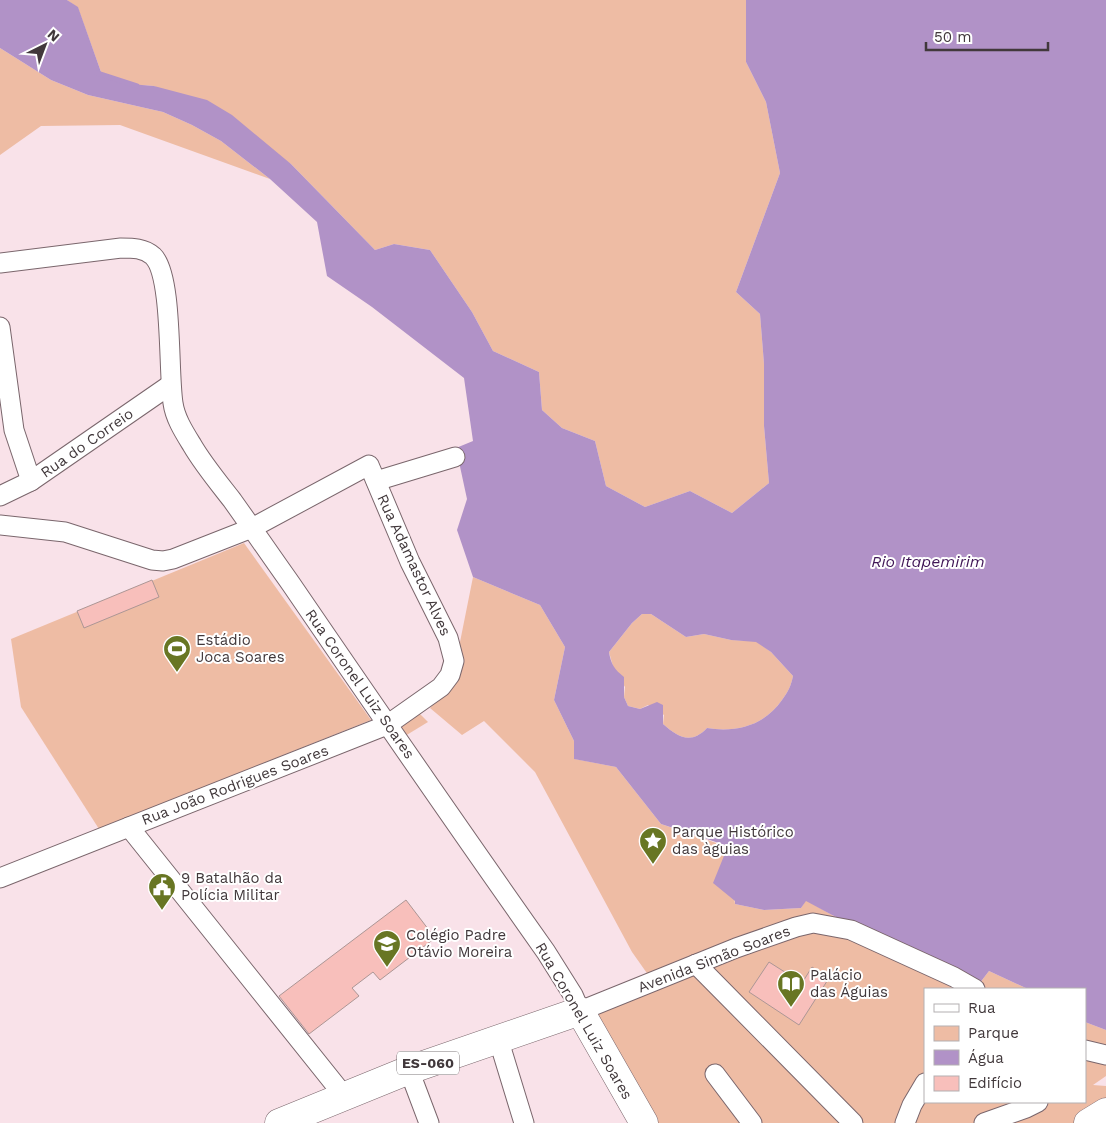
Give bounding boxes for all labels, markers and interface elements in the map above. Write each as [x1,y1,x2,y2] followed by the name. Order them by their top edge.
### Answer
[20,20,70,70] north arrow
[926,20,1048,52] scale bar
[44,26,63,45] text: N
[934,28,971,46] text: 50 m
[37,404,137,482] street label: Rua do Correio
[373,491,455,639] street label: Rua Adamastor Alves
[871,552,985,571] water label: Rio Itapemirim
[301,606,419,762] street label: Rua Coronel Luiz Soares
[196,631,285,666] place label: Estádio Joca Soares
[162,634,192,673] sports icon: Estádio Joca Soares
[139,741,331,829] street label: Rua João Rodrigues Soares
[672,823,794,858] place label: Parque Histórico das àguias
[638,826,668,865] place icon: Parque Histórico das àguias
[181,869,283,904] place label: 9 Batalhão da Polícia Militar
[147,872,177,911] public building icon: 9 Batalhão da Polícia Militar
[635,922,793,996] street label: Avenida Simão Soares
[406,926,513,961] place label: Colégio Padre Otávio Moreira
[372,929,402,968] school or university icon: Colégio Padre Otávio Moreira
[532,939,636,1103] street label: Rua Coronel Luiz Soares
[810,966,888,1001] place label: Palácio das Águias
[776,969,806,1008] library icon: Palácio das Águias
[924,988,1086,1103] legend
[968,999,996,1017] text: Rua
[968,1024,1019,1042] text: Parque
[968,1049,1004,1067] text: Água
[397,1052,459,1074] road number: ES-060
[968,1074,1022,1092] text: Edifício

